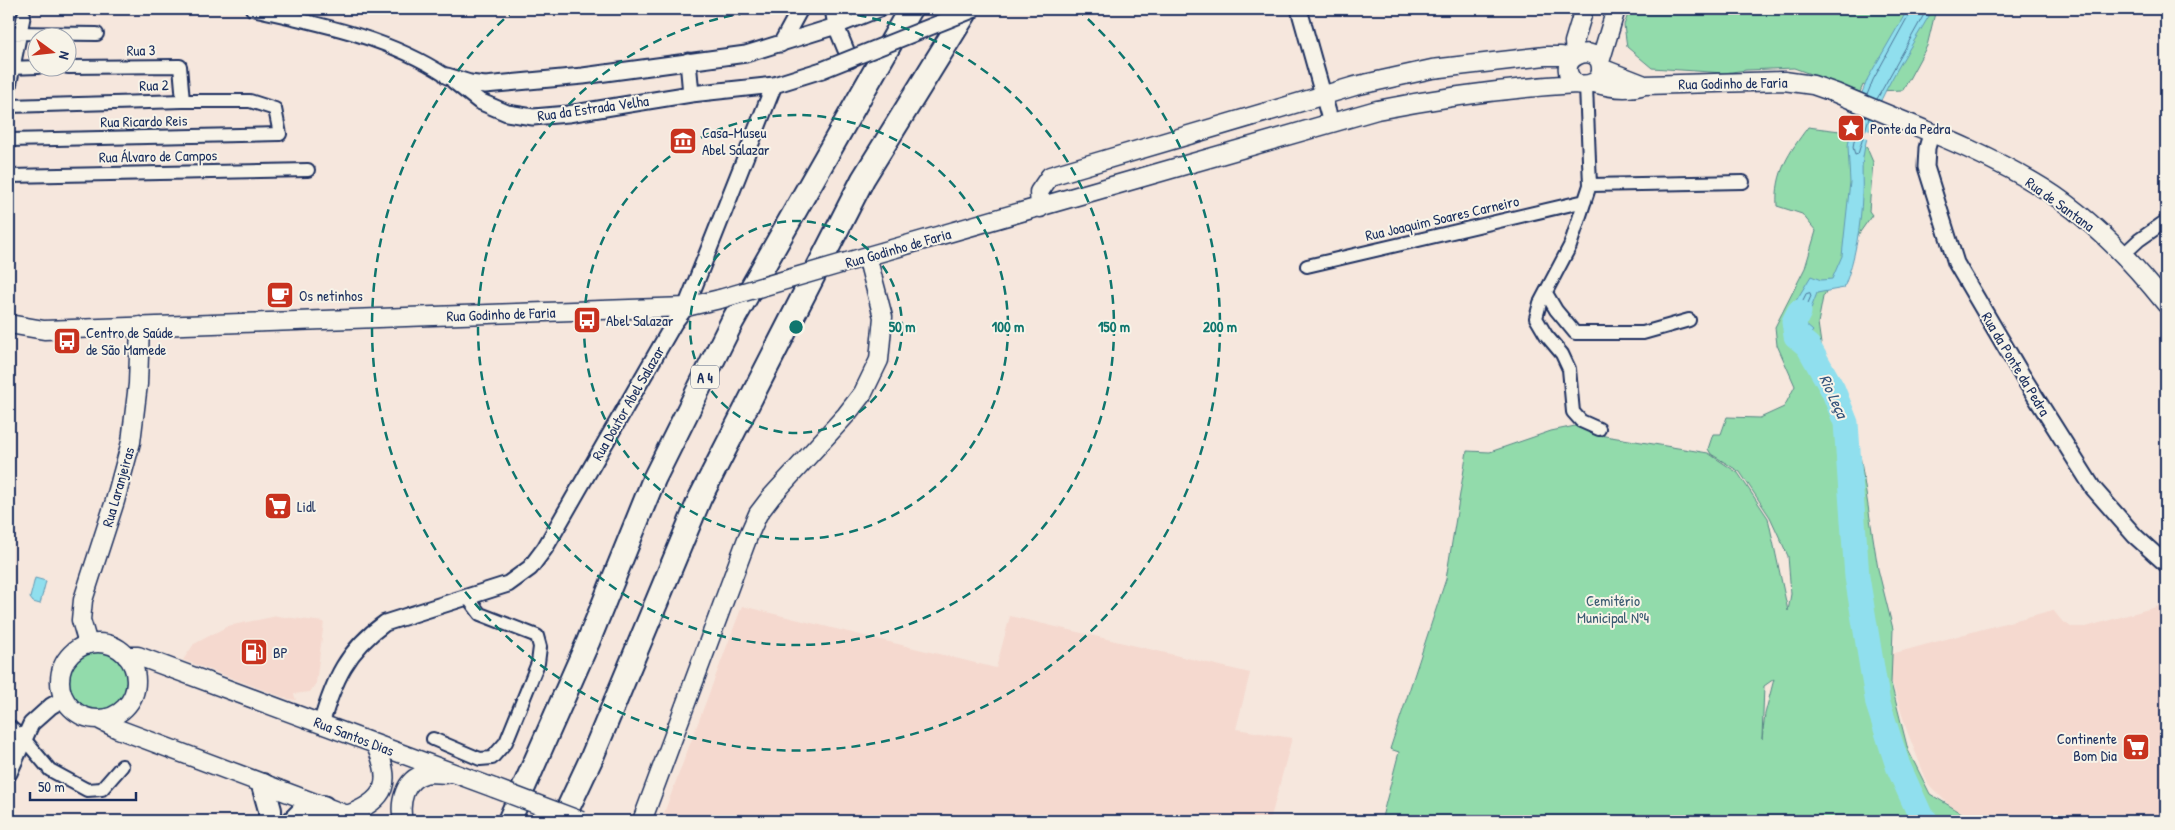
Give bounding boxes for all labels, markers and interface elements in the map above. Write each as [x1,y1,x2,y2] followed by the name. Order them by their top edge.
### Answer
[28,28,78,78] north arrow
[126,39,156,61] street label: Rua 3
[55,49,75,62] text: N
[1678,72,1788,94] street label: Rua Godinho de Faria
[139,74,169,96] street label: Rua 2
[536,90,650,126] street label: Rua da Estrada Velha
[100,110,188,132] street label: Rua Ricardo Reis
[1836,113,1866,143] place icon: Ponte da Pedra
[1870,118,1951,139] place label: Ponte da Pedra
[702,122,770,160] place label: Casa-Museu Abel Salazar
[668,126,698,156] museum icon: Casa-Museu Abel Salazar
[99,144,218,168] street label: Rua Álvaro de Campos
[2021,172,2099,236] street label: Rua de Santana
[1363,190,1521,246] street label: Rua Joaquim Soares Carneiro
[843,223,953,273] street label: Rua Godinho de Faria
[265,280,295,310] cafe icon: Os netinhos
[299,285,363,306] place label: Os netinhos
[446,302,556,326] street label: Rua Godinho de Faria
[572,305,602,335] bus stop icon: Abel Salazar
[1977,308,2055,420] street label: Rua da Ponte da Pedra
[606,310,674,331] place label: Abel Salazar
[889,316,915,337] text: 50 m
[992,316,1024,337] text: 100 m
[1098,316,1130,337] text: 150 m
[1203,316,1237,337] text: 200 m
[787,318,805,336] centre of rings
[86,322,173,360] place label: Centro de Saúde de São Mamede
[52,326,82,356] bus stop icon: Centro de Saúde de São Mamede
[587,342,670,464] street label: Rua Doutor Abel Salazar
[691,366,719,388] road number: A 4
[1814,371,1854,423] water label: Rio Leça
[97,444,139,529] street label: Rua Laranjeiras
[263,491,293,521] supermarket icon: Lidl
[297,496,316,517] place label: Lidl
[1577,590,1649,628] park label: Cemitério Municipal Nº4
[239,637,269,667] fuel station icon: BP
[273,642,288,663] place label: BP
[311,711,397,761] street label: Rua Santos Dias
[2057,728,2117,766] place label: Continente Bom Dia
[2121,732,2151,762] supermarket icon: Continente Bom Dia
[30,770,136,802] scale bar
[38,776,65,797] text: 50 m

